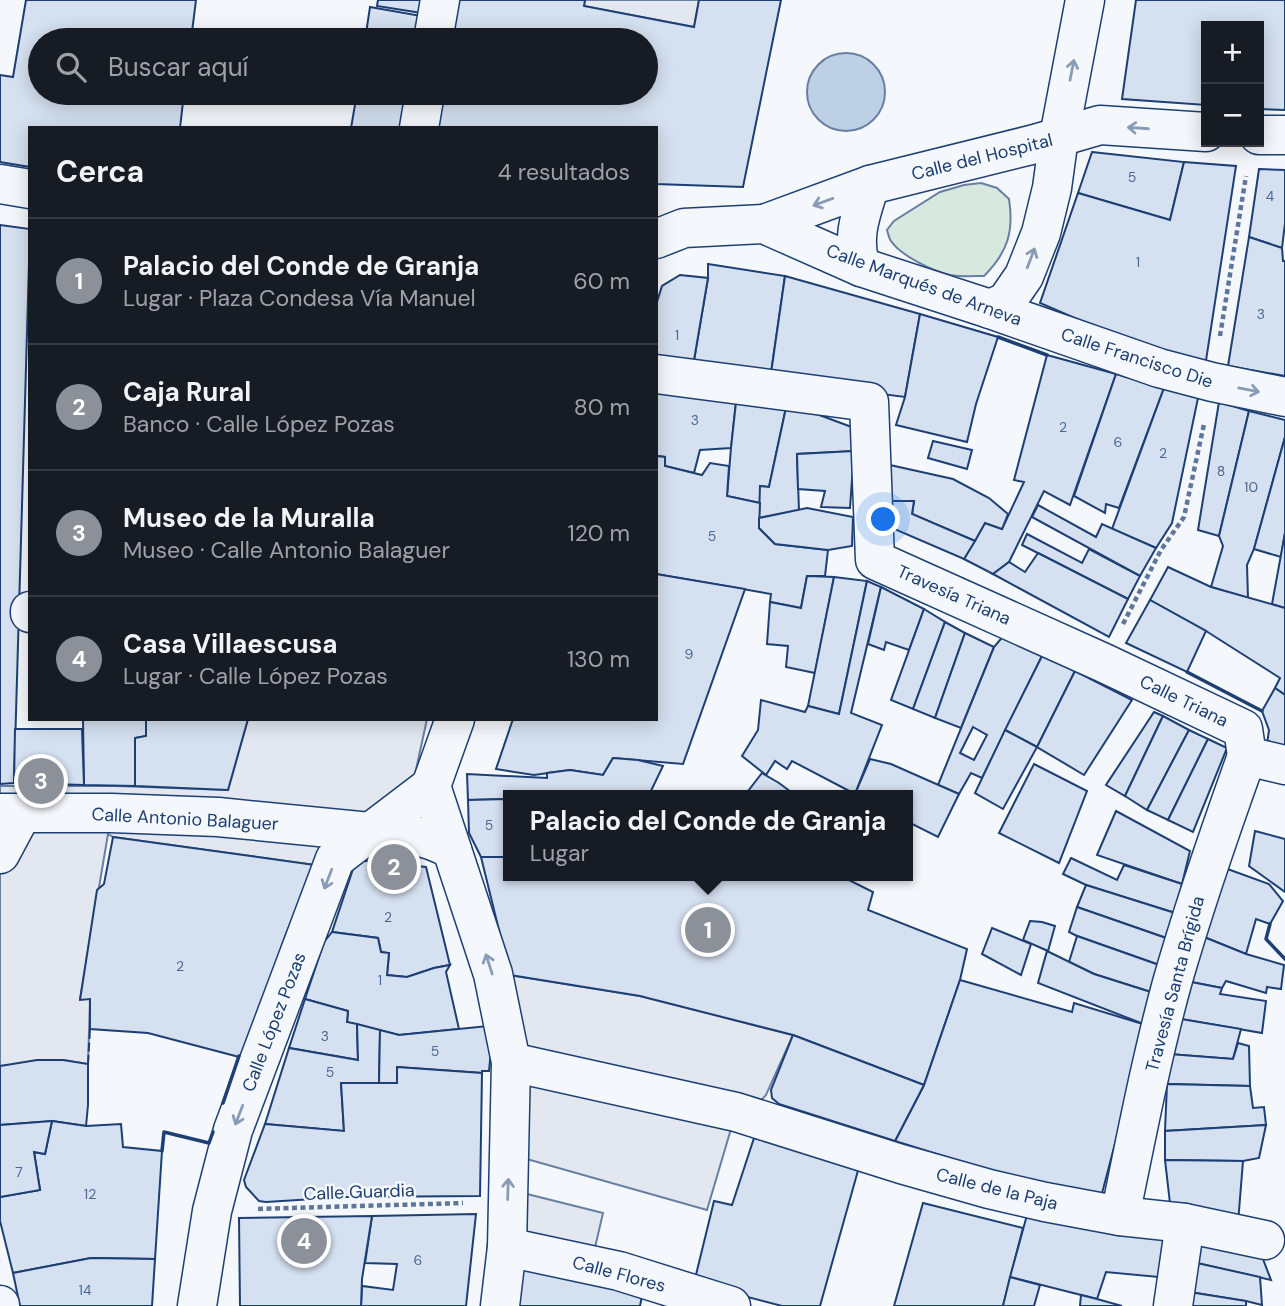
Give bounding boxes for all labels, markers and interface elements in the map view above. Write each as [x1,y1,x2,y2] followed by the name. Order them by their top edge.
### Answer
[1201,21,1264,147] map controls
[1201,21,1264,84] button: +
[28,28,658,105] search box
[52,48,90,86] icon: search
[108,50,248,84] text: Buscar aquí
[1066,59,1079,82] one-way arrow
[1201,84,1264,147] button: −
[1127,121,1150,134] one-way arrow
[909,128,1055,186] street label: Calle del Hospital
[56,152,144,191] text: Cerca
[498,157,630,187] text: 4 resultados
[1128,168,1136,186] house number: 5
[1266,187,1275,205] house number: 4
[813,197,835,209] one-way arrow
[823,238,1025,332] street label: Calle Marqués de Arneva
[1026,248,1039,270] one-way arrow
[123,249,479,283] text: Palacio del Conde de Granja
[1136,253,1140,271] house number: 1
[75,266,83,296] text: 1
[573,266,630,296] text: 60 m
[123,283,476,313] text: Lugar · Plaza Condesa Vía Manuel
[1257,305,1265,323] house number: 3
[1058,322,1216,394] street label: Calle Francisco Die
[675,326,679,344] house number: 1
[123,375,251,409] text: Caja Rural
[1237,383,1260,397] one-way arrow
[72,392,86,422] text: 2
[574,392,630,422] text: 80 m
[123,409,395,439] text: Banco · Calle López Pozas
[691,411,699,429] house number: 3
[1059,418,1067,436] house number: 2
[1114,433,1122,451] house number: 6
[1159,444,1167,462] house number: 2
[1217,462,1225,480] house number: 8
[1244,478,1258,496] house number: 10
[123,501,375,535] text: Museo de la Muralla
[866,502,900,536] your location
[72,518,86,548] text: 3
[567,518,630,548] text: 120 m
[708,527,716,545] house number: 5
[123,535,450,565] text: Museo · Calle Antonio Balaguer
[893,559,1015,631] street label: Travesía Triana
[123,627,338,661] text: Casa Villaescusa
[72,644,86,674] text: 4
[567,644,630,674] text: 130 m
[685,645,694,663] house number: 9
[123,661,388,691] text: Lugar · Calle López Pozas
[1136,669,1232,733] street label: Calle Triana
[18,755,64,807] pin: 3
[503,790,913,881] popup
[91,802,279,836] street label: Calle Antonio Balaguer
[530,804,886,838] text: Palacio del Conde de Granja
[485,816,493,834] house number: 5
[530,838,589,868] text: Lugar
[371,841,417,893] pin: 2
[320,867,333,889] one-way arrow
[1140,893,1210,1075] street label: Travesía Santa Brígida
[685,904,731,956] pin: 1
[384,908,392,926] house number: 2
[236,949,312,1095] street label: Calle López Pozas
[482,953,495,975] one-way arrow
[176,957,184,975] house number: 2
[378,971,382,989] house number: 1
[321,1027,329,1045] house number: 3
[431,1042,439,1060] house number: 5
[326,1063,334,1081] house number: 5
[232,1103,244,1125] one-way arrow
[934,1162,1060,1216] street label: Calle de la Paja
[15,1163,23,1181] house number: 7
[303,1178,415,1206] street label: Calle Guardia
[502,1178,515,1201] one-way arrow
[84,1185,96,1203] house number: 12
[281,1215,327,1267] pin: 4
[570,1250,668,1298] street label: Calle Flores
[414,1251,422,1269] house number: 6
[79,1281,92,1299] house number: 14

